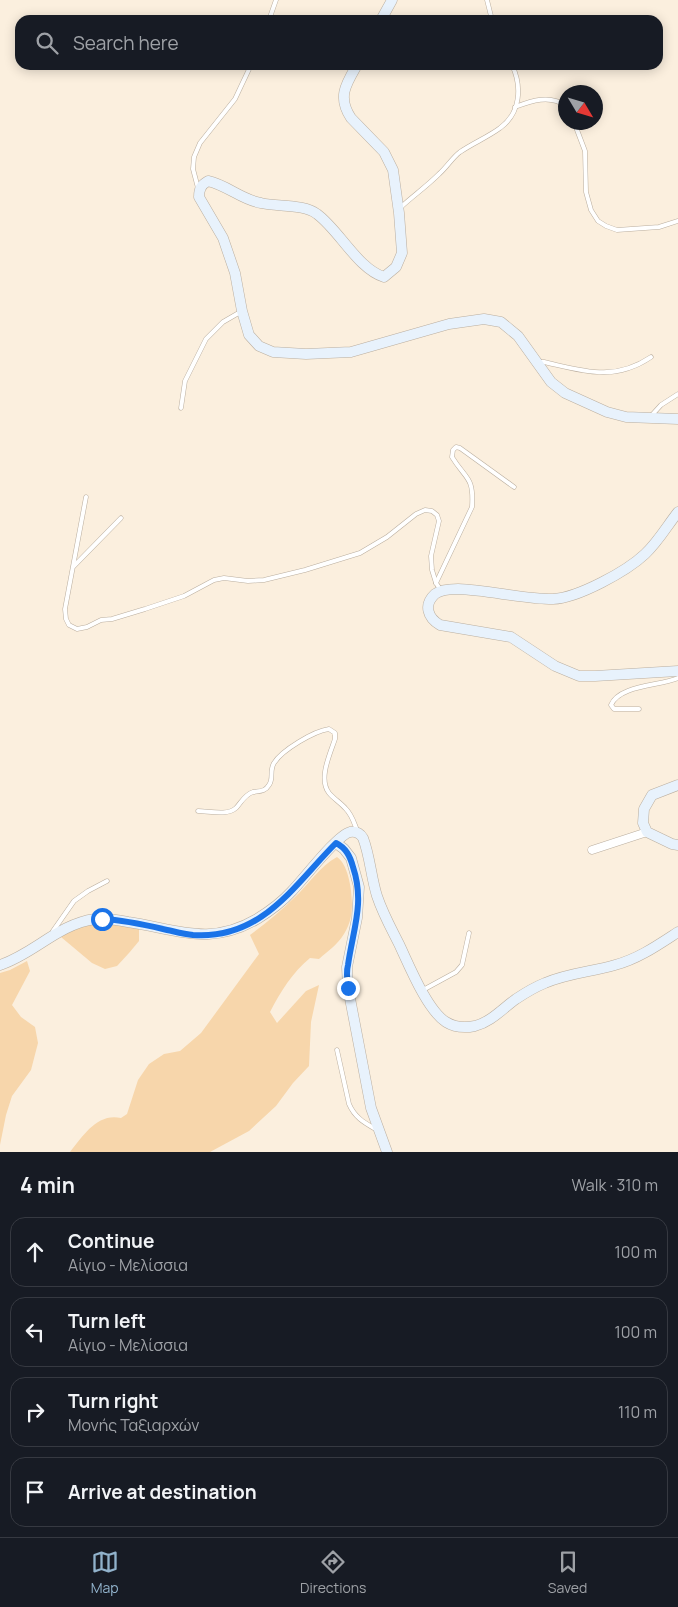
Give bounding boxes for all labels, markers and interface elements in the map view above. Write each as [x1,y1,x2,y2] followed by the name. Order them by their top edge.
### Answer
[15,15,663,70] search box
[33,29,61,57] icon: search
[73,30,179,56] text: Search here
[558,85,603,130] north arrow
[91,908,114,931] route start
[337,977,360,1000] route end
[20,1171,75,1199] text: 4 min
[572,1174,658,1196] text: Walk · 310 m
[68,1228,154,1254] text: Continue
[21,1238,49,1266] icon: ahead
[614,1241,657,1263] text: 100 m
[68,1254,188,1276] text: Αίγιο - Μελίσσια
[68,1308,146,1334] text: Turn left
[21,1318,49,1346] icon: left
[614,1321,657,1343] text: 100 m
[68,1334,188,1356] text: Αίγιο - Μελίσσια
[68,1388,158,1414] text: Turn right
[21,1398,49,1426] icon: right
[618,1401,657,1423] text: 110 m
[68,1414,199,1436] text: Μονής Ταξιαρχών
[21,1478,49,1506] icon: arrive
[68,1479,257,1505] text: Arrive at destination
[91,1548,119,1597] tab: Map
[300,1548,366,1597] tab: Directions
[548,1548,587,1597] tab: Saved

